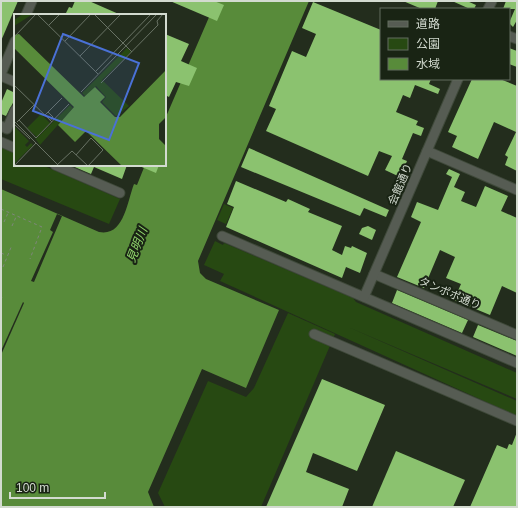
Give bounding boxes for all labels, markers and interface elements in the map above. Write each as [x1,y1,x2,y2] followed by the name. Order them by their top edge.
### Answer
[380,8,510,80] legend
[14,14,166,166] inset map
[416,17,440,31] text: 道路
[416,37,440,51] text: 公園
[416,57,440,71] text: 水域
[386,161,414,207] street label: 会館通り
[124,224,151,264] water label: 見明川
[417,275,483,311] street label: タンポポ通り
[10,474,105,500] scale bar
[16,481,49,495] text: 100 m

